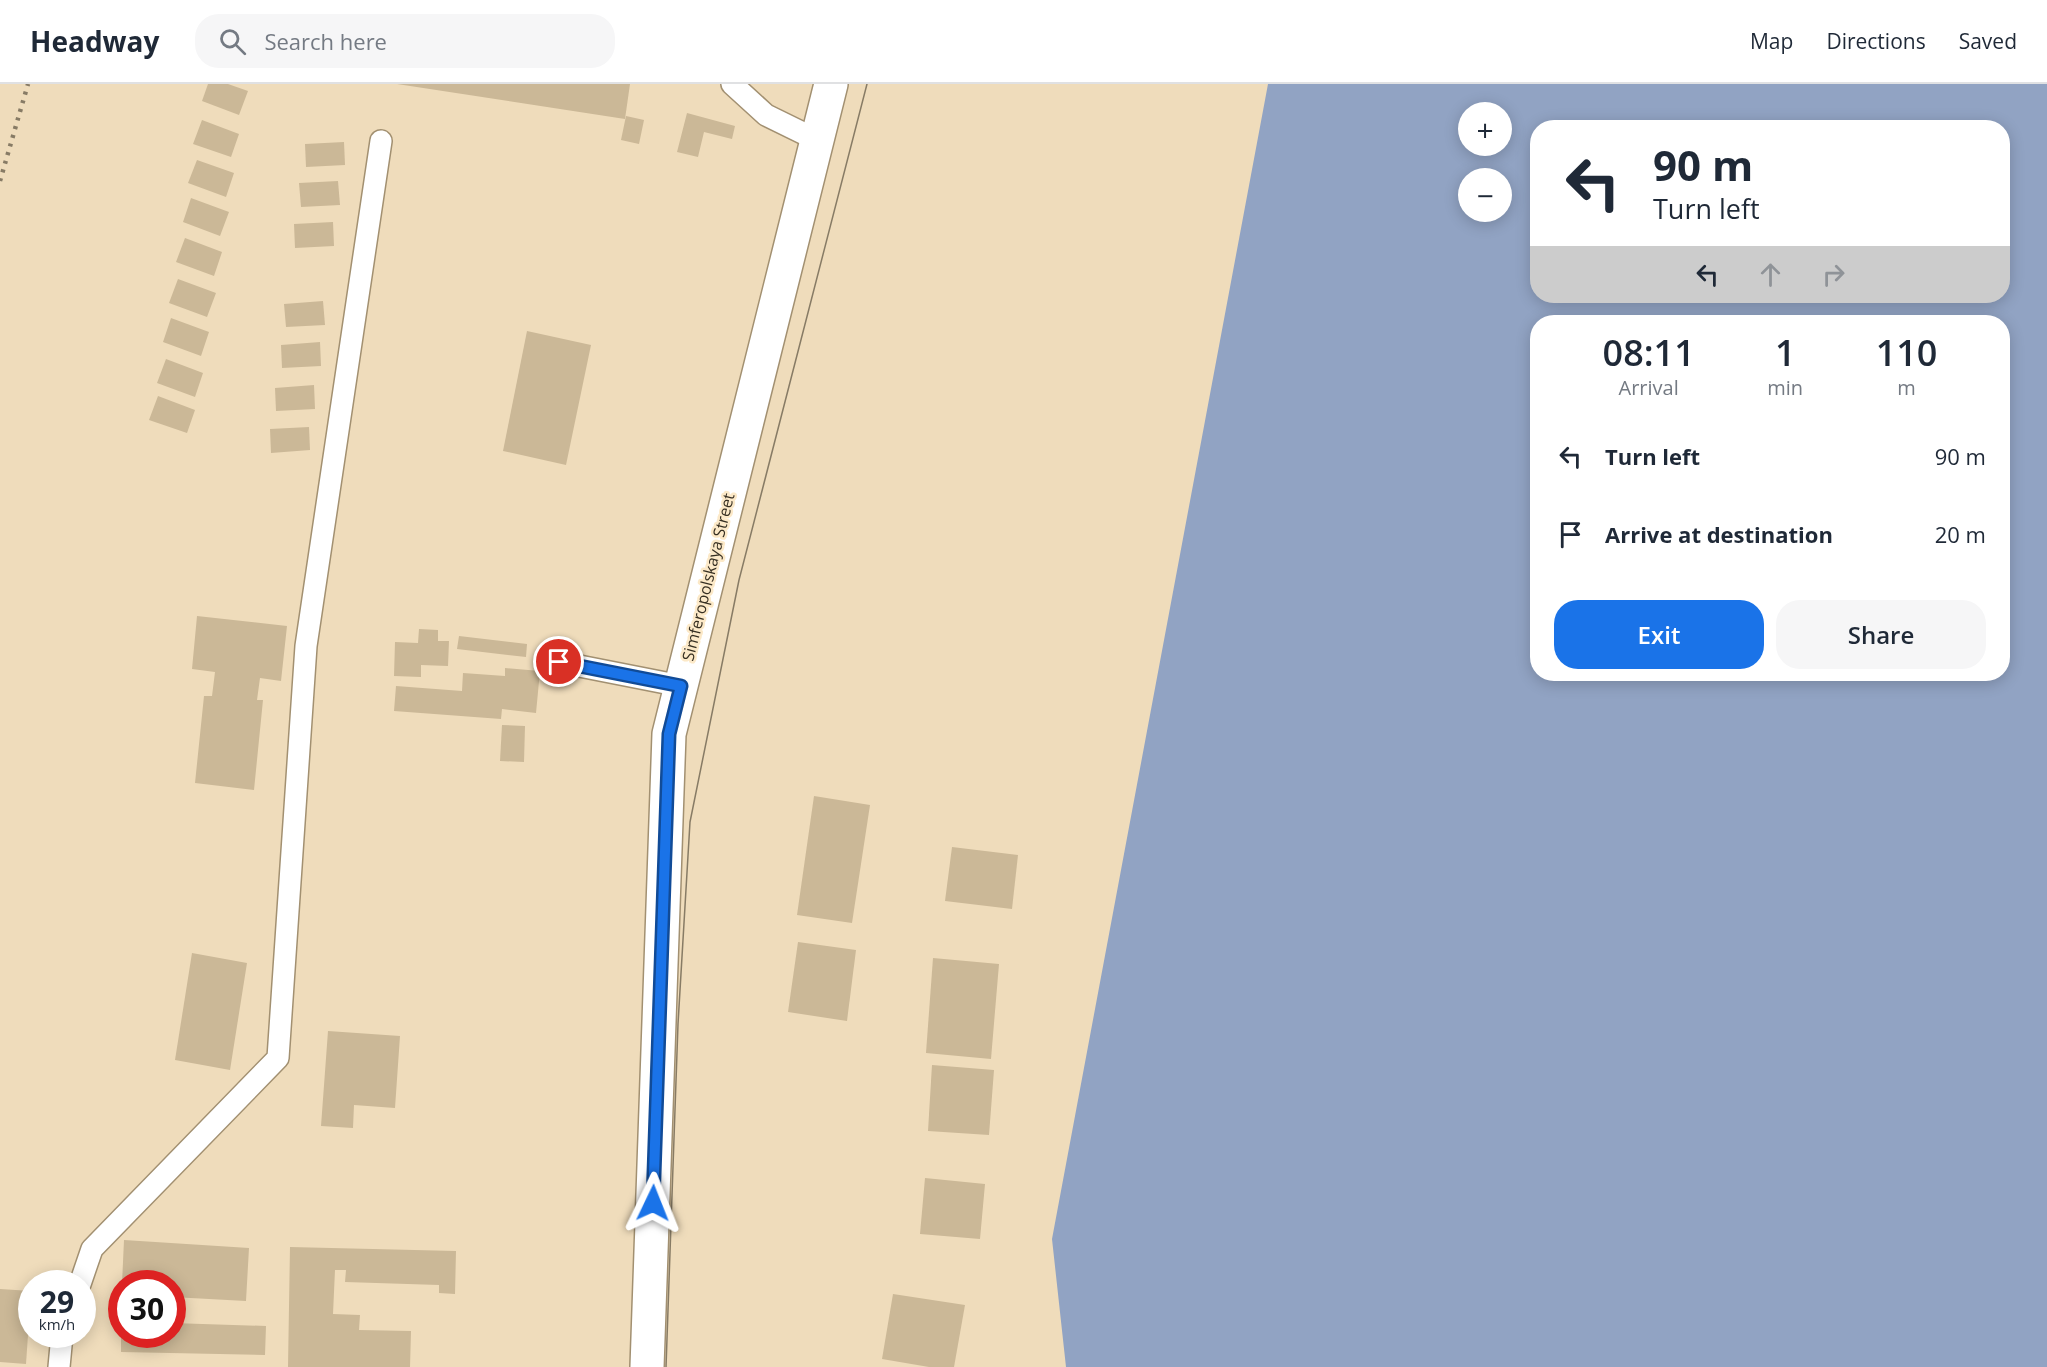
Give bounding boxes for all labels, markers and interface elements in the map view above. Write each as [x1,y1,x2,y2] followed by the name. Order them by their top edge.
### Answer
[195,14,615,68] search box
[30,22,159,60] text: Headway
[216,25,249,58] icon: search
[264,26,387,56] text: Search here
[1750,27,1793,55] text: Map
[1826,27,1926,55] text: Directions
[1959,27,2017,55] text: Saved
[1458,102,1512,222] map controls
[1458,102,1512,156] button: +
[1653,136,1753,193] text: 90 m
[1554,144,1632,222] icon: left
[1458,168,1512,222] button: −
[1653,190,1760,227] text: Turn left
[1691,258,1724,291] icon: left
[1754,258,1787,291] icon: ahead
[1817,258,1850,291] icon: right
[1603,328,1695,377] text: 08:11
[1775,328,1796,377] text: 1
[1876,328,1937,377] text: 110
[1619,374,1679,401] text: Arrival
[1767,374,1803,401] text: min
[1897,374,1916,401] text: m
[1554,440,1587,473] icon: left
[1605,441,1700,471] text: Turn left
[1935,441,1986,471] text: 90 m
[676,490,740,663] street label: Simferopolskaya Street
[1554,518,1587,551] icon: arrive
[1605,519,1833,549] text: Arrive at destination
[1935,519,1986,549] text: 20 m
[1554,600,1764,669] button: Exit
[1776,600,1986,669] button: Share
[533,636,584,687] pin
[542,645,575,678] icon: arrive
[621,1171,685,1235] position arrow
[108,1270,186,1348] speed limit sign: 30
[40,1281,74,1322] text: 29
[39,1314,75,1334] text: km/h

